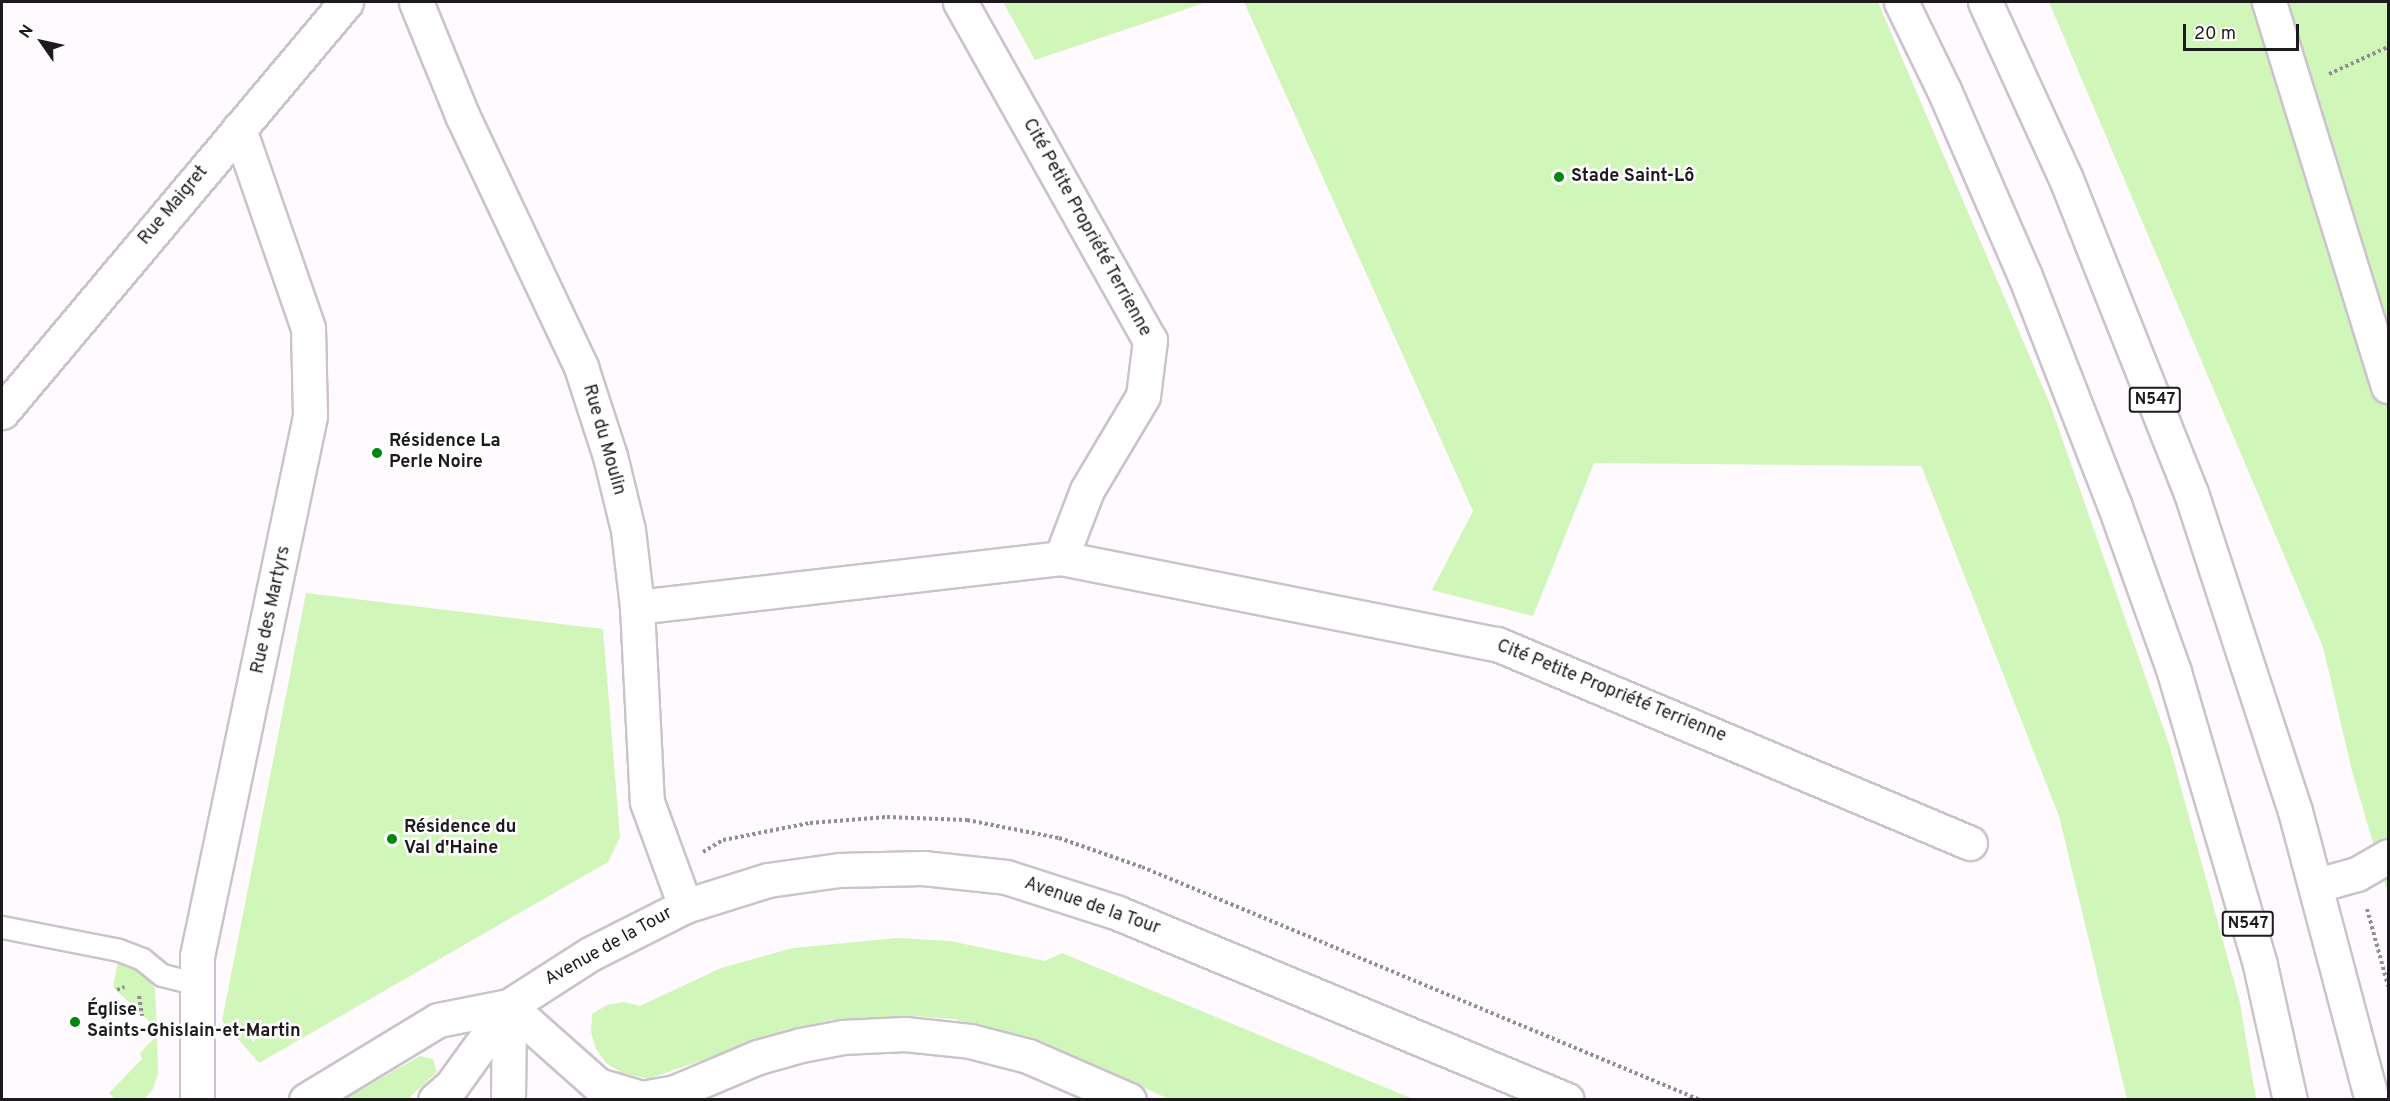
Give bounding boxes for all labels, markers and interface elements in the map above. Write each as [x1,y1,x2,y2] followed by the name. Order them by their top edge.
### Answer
[12,12,72,72] north arrow
[2186,12,2302,50] scale bar
[16,22,39,42] text: N
[2194,23,2236,46] text: 20 m
[1017,115,1155,341] street label: Cité Petite Propriété Terrienne
[135,162,213,250] street label: Rue Maigret
[1571,166,1694,188] place label: Stade Saint-Lô
[1552,170,1566,184] marker: Stade Saint-Lô
[577,382,629,498] street label: Rue du Moulin
[2128,387,2182,413] road number: N547
[389,432,501,474] place label: Résidence La Perle Noire
[370,446,384,460] marker: Résidence La Perle Noire
[248,544,296,676] street label: Rue des Martyrs
[1493,636,1729,748] street label: Cité Petite Propriété Terrienne
[404,818,516,860] place label: Résidence du Val d'Haine
[385,832,399,846] marker: Résidence du Val d'Haine
[1021,874,1163,940] street label: Avenue de la Tour
[541,903,677,991] street label: Avenue de la Tour
[2221,911,2275,937] road number: N547
[87,1001,301,1044] place label: Église Saints-Ghislain-et-Martin
[68,1015,82,1029] marker: Église Saints-Ghislain-et-Martin

